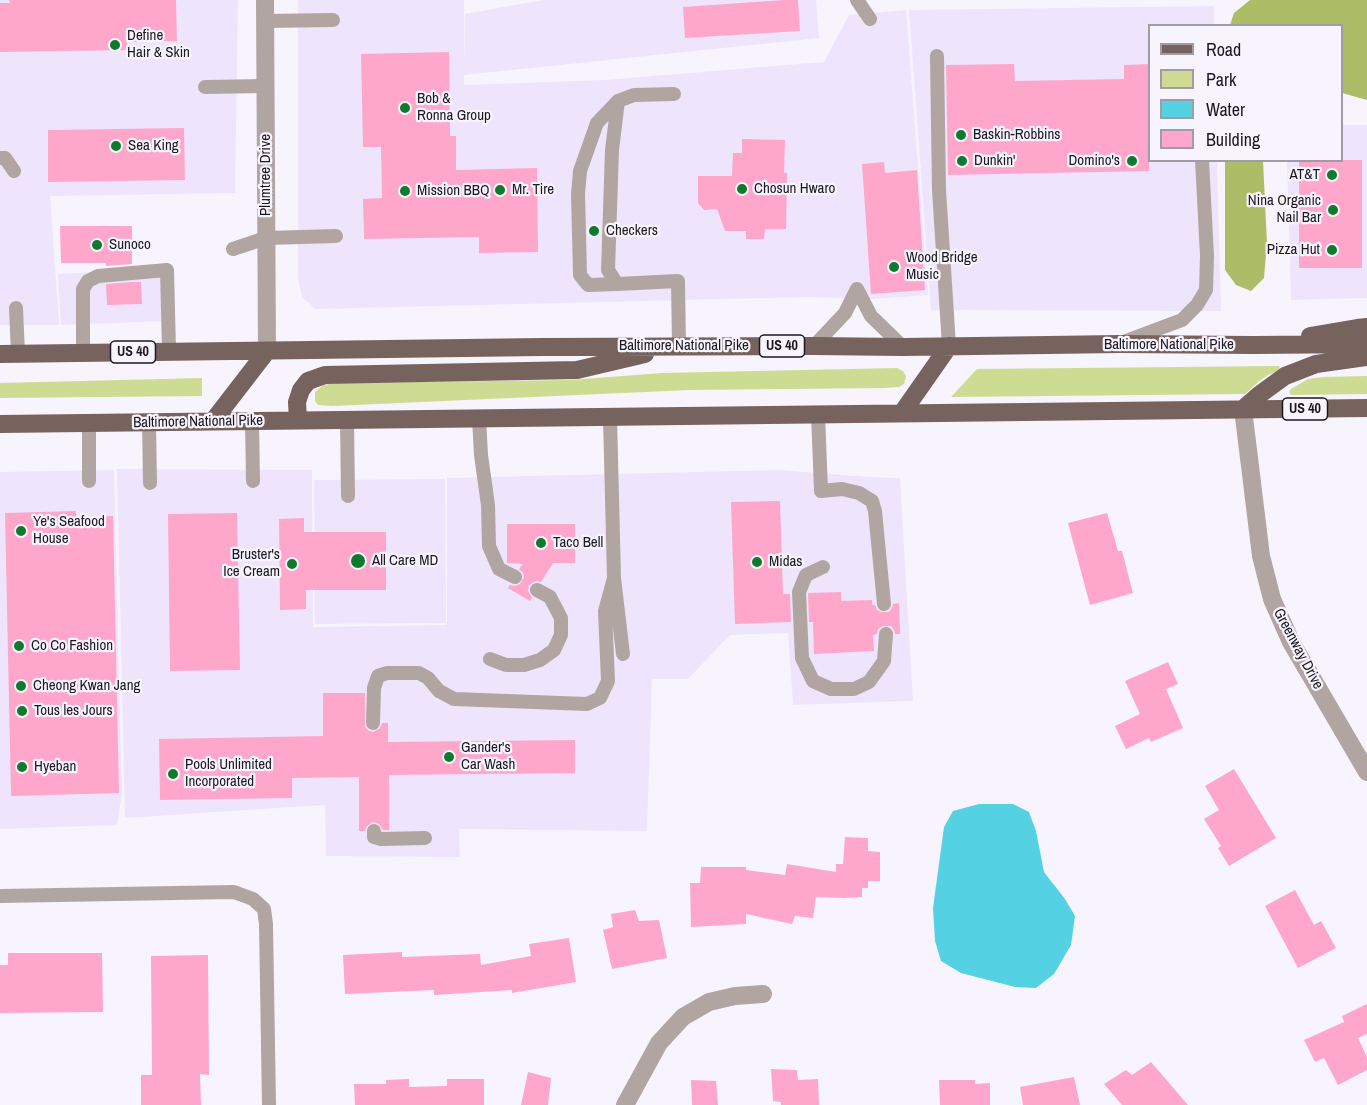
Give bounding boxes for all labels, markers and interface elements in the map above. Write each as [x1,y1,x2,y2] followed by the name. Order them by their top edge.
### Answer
[1148,24,1343,162] legend
[127,27,190,62] place label: Define Hair & Skin
[1206,37,1241,62] text: Road
[108,38,122,52] marker: Define Hair & Skin
[1206,67,1236,92] text: Park
[417,90,491,125] place label: Bob & Ronna Group
[1206,97,1245,122] text: Water
[398,101,412,115] marker: Bob & Ronna Group
[973,126,1061,144] place label: Baskin-Robbins
[1206,127,1260,152] text: Building
[954,128,968,142] marker: Baskin-Robbins
[257,134,275,216] street label: Plumtree Drive
[128,137,179,155] place label: Sea King
[109,139,123,153] marker: Sea King
[974,152,1015,170] place label: Dunkin'
[1068,152,1120,170] place label: Domino's
[955,154,969,168] marker: Dunkin'
[1125,154,1139,168] marker: Domino's
[1289,166,1320,184] place label: AT&T
[1325,168,1339,182] marker: AT&T
[754,180,835,198] place label: Chosun Hwaro
[512,181,554,199] place label: Mr. Tire
[417,182,489,200] place label: Mission BBQ
[735,182,749,196] marker: Chosun Hwaro
[493,183,507,197] marker: Mr. Tire
[398,184,412,198] marker: Mission BBQ
[1248,192,1321,227] place label: Nina Organic Nail Bar
[1326,203,1340,217] marker: Nina Organic Nail Bar
[606,222,658,240] place label: Checkers
[587,224,601,238] marker: Checkers
[109,236,151,254] place label: Sunoco
[90,238,104,252] marker: Sunoco
[1267,241,1320,259] place label: Pizza Hut
[1325,243,1339,257] marker: Pizza Hut
[906,249,978,284] place label: Wood Bridge Music
[887,260,901,274] marker: Wood Bridge Music
[760,335,804,357] road number: US 40
[1104,336,1234,354] street label: Baltimore National Pike
[619,337,749,355] street label: Baltimore National Pike
[110,341,156,363] road number: US 40
[1282,398,1328,420] road number: US 40
[133,412,263,432] street label: Baltimore National Pike
[33,513,105,548] place label: Ye's Seafood House
[14,524,28,538] marker: Ye's Seafood House
[553,534,603,552] place label: Taco Bell
[534,536,548,550] marker: Taco Bell
[223,546,280,581] place label: Bruster's Ice Cream
[349,552,367,570] marker: All Care MD
[372,552,438,570] place label: All Care MD
[769,553,802,571] place label: Midas
[750,555,764,569] marker: Midas
[285,557,299,571] marker: Bruster's Ice Cream
[1269,606,1327,692] street label: Greenway Drive
[31,637,113,655] place label: Co Co Fashion
[12,639,26,653] marker: Co Co Fashion
[33,677,140,695] place label: Cheong Kwan Jang
[14,679,28,693] marker: Cheong Kwan Jang
[34,702,113,720] place label: Tous les Jours
[15,704,29,718] marker: Tous les Jours
[461,739,515,774] place label: Gander's Car Wash
[442,750,456,764] marker: Gander's Car Wash
[185,756,272,791] place label: Pools Unlimited Incorporated
[34,758,76,776] place label: Hyeban
[15,760,29,774] marker: Hyeban
[166,767,180,781] marker: Pools Unlimited Incorporated

